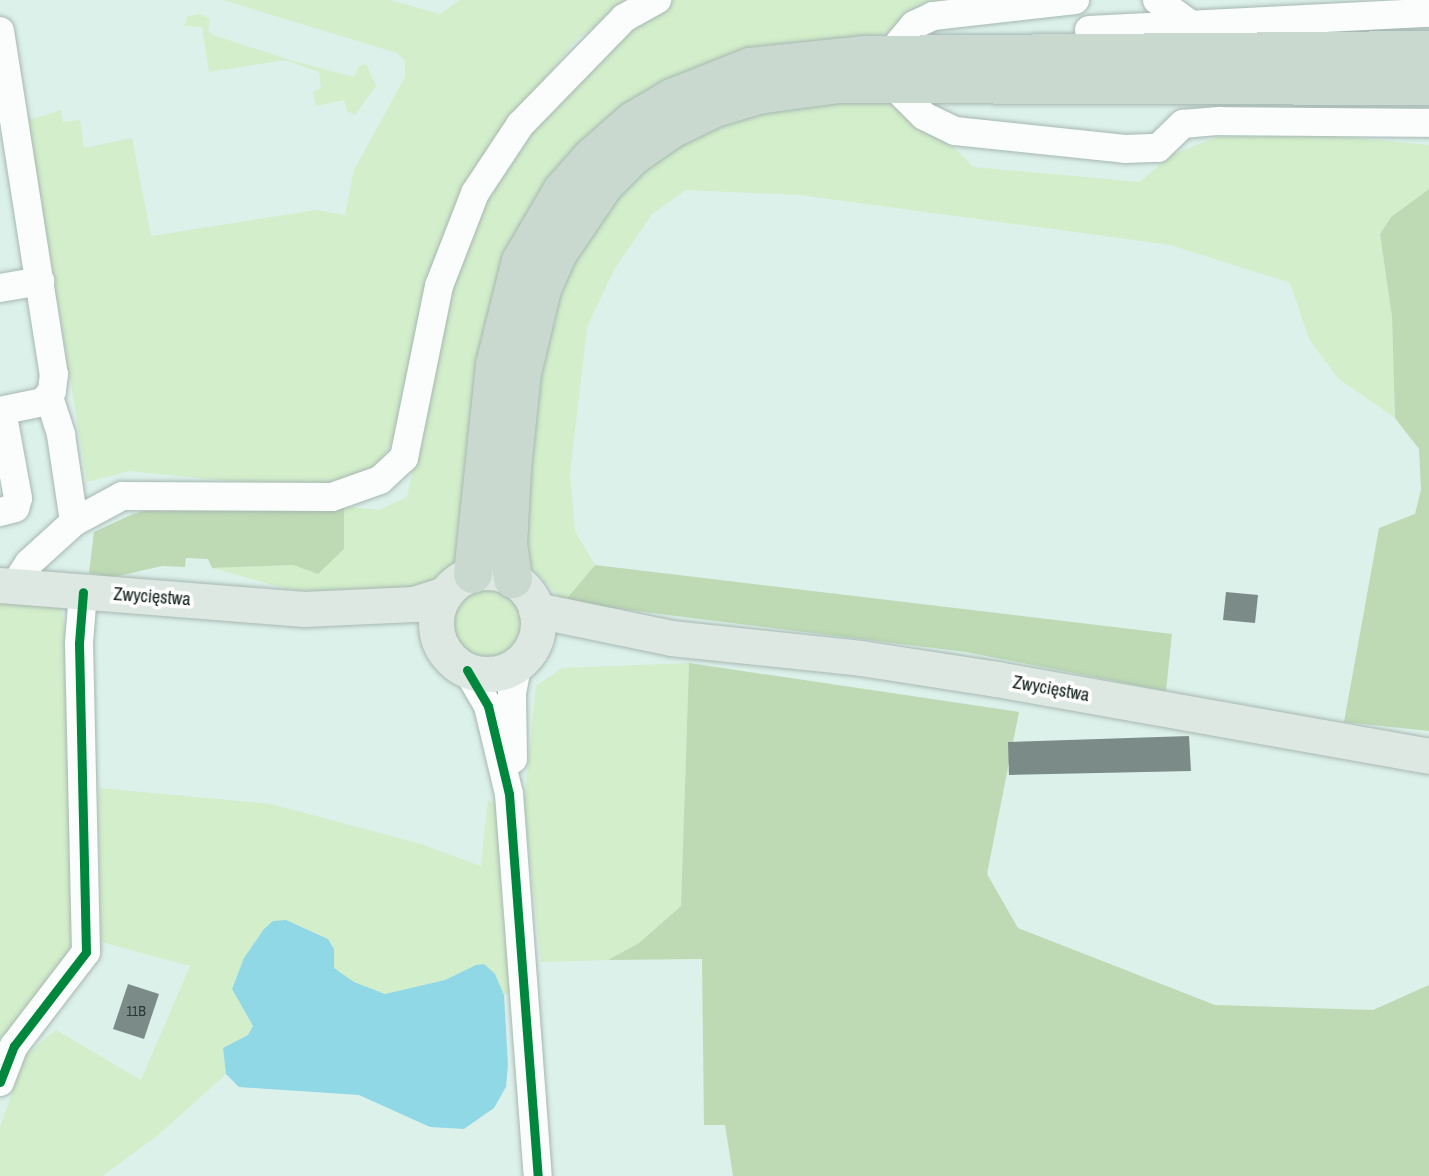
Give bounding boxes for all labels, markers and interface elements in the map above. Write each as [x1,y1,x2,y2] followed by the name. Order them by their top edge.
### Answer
[113,584,191,610] street label: Zwycięstwa
[1011,672,1091,706] street label: Zwycięstwa
[126,1003,146,1019] house number: 11B

